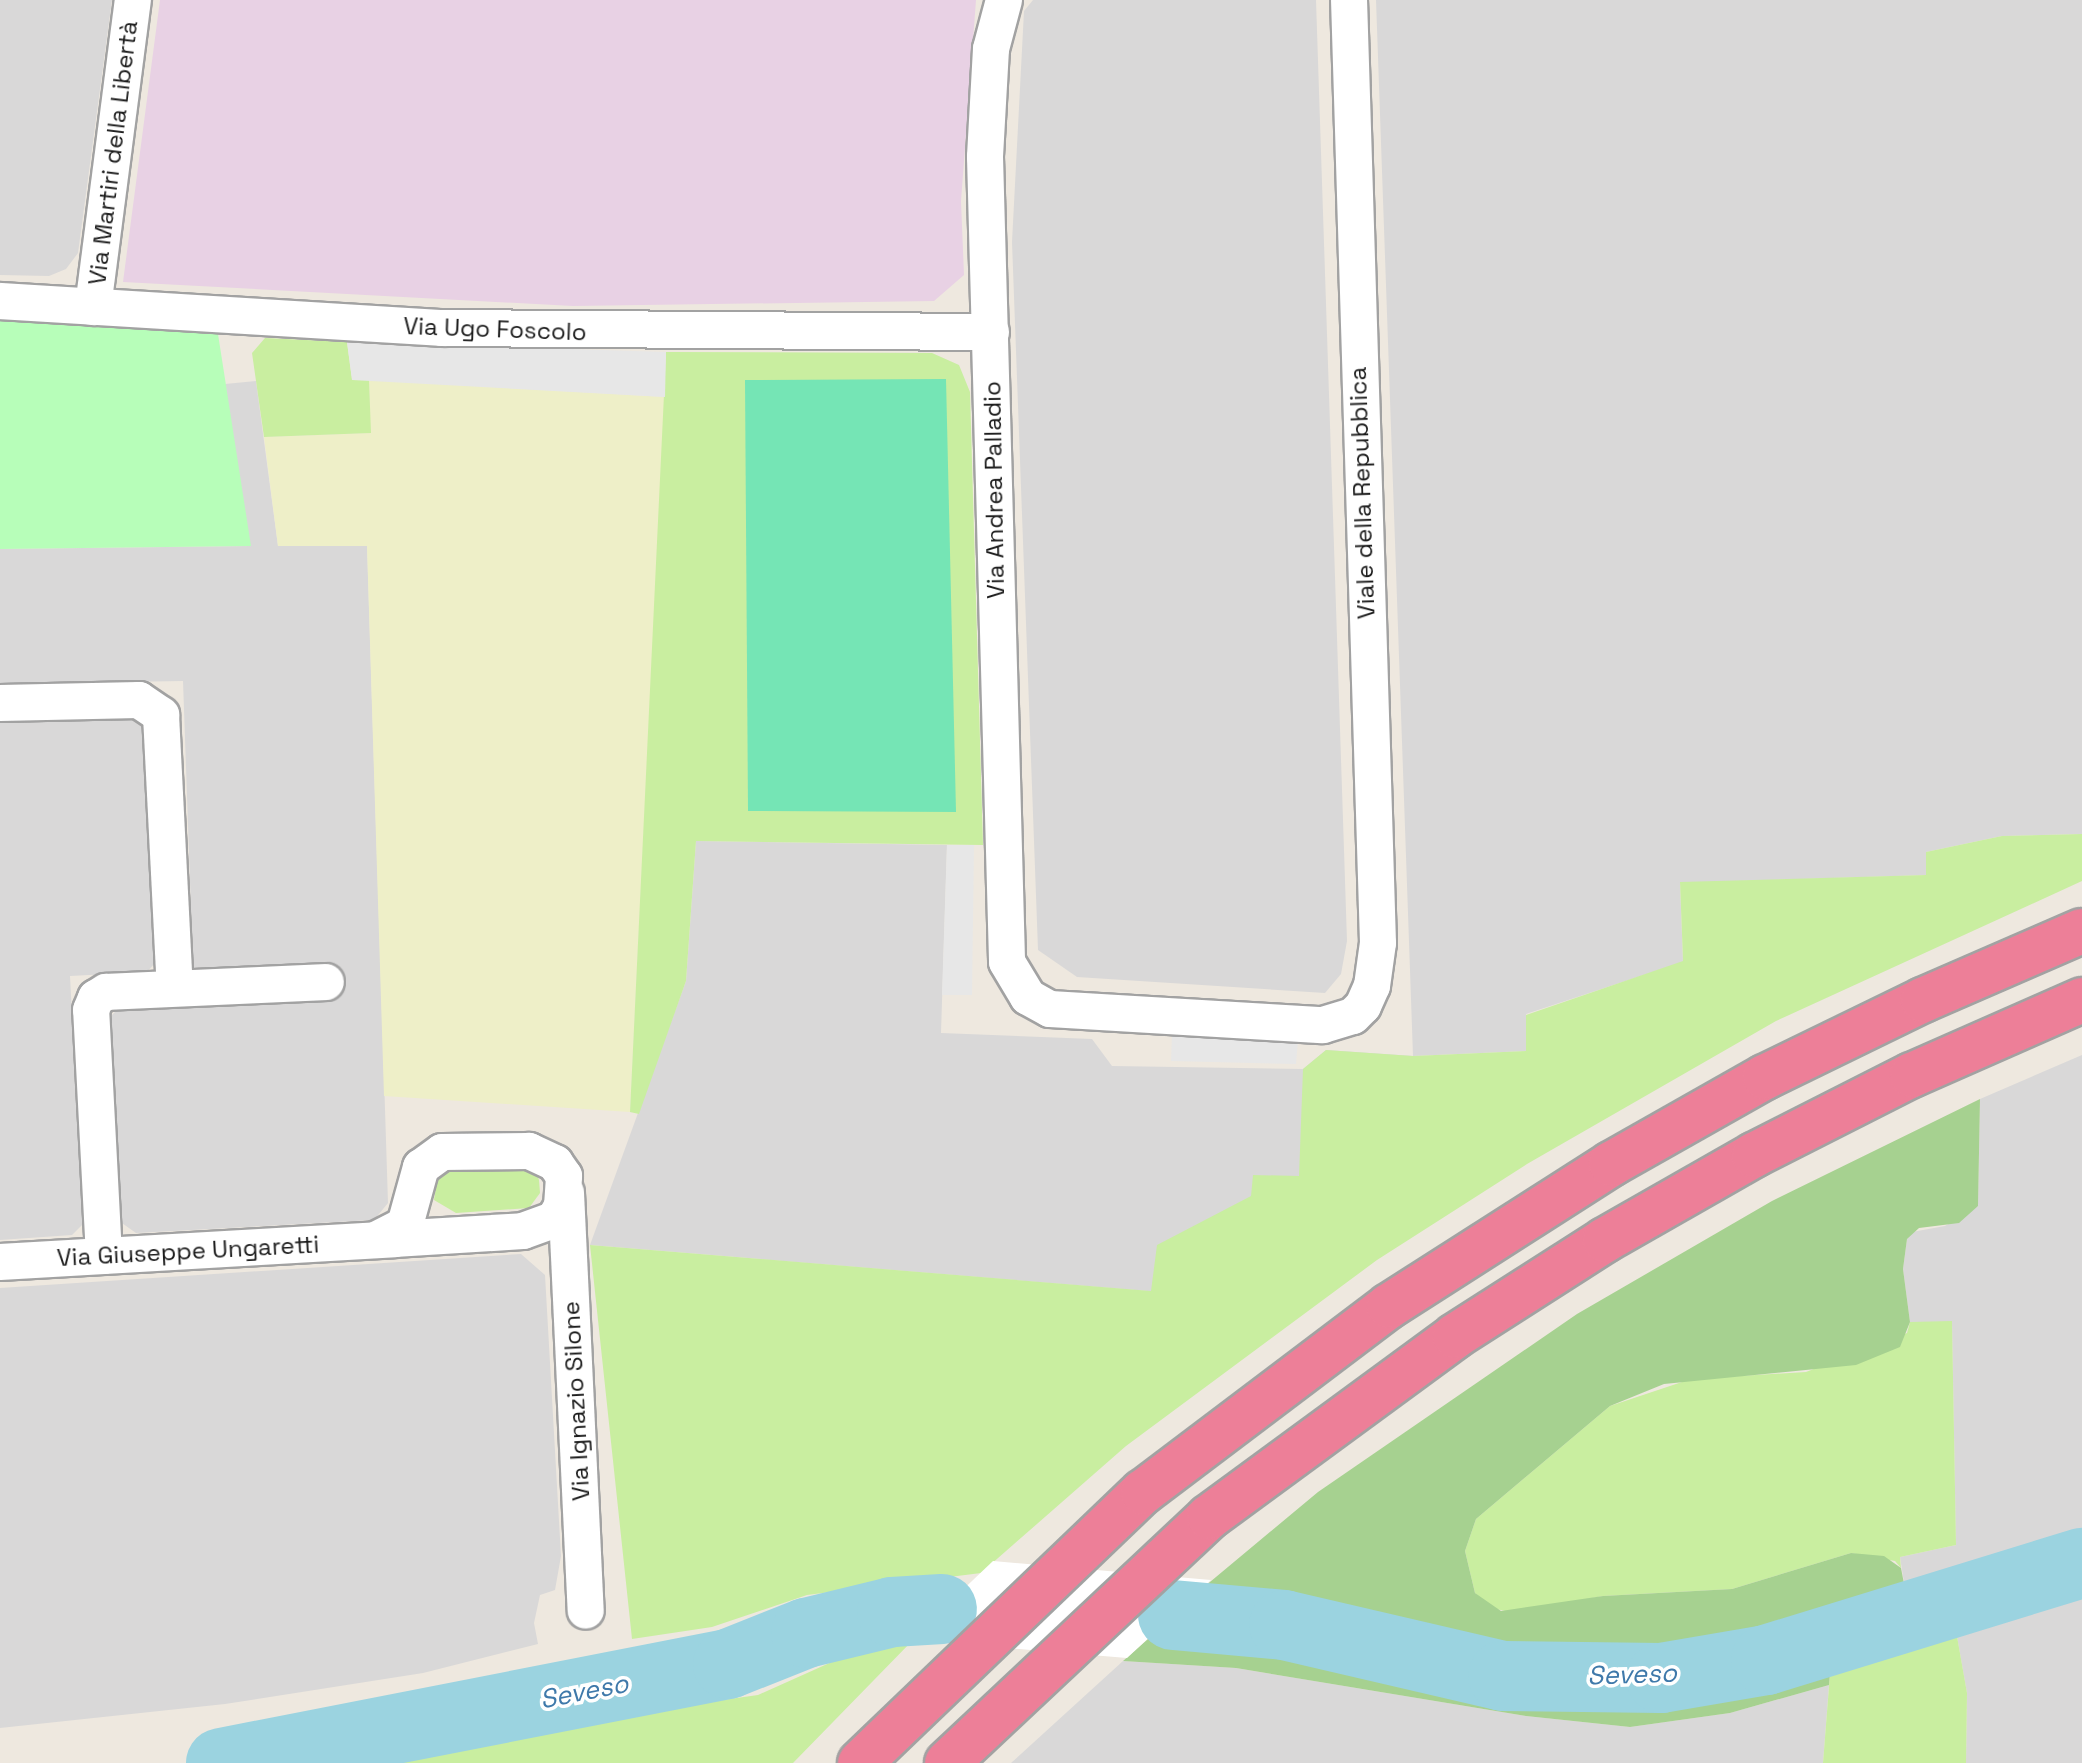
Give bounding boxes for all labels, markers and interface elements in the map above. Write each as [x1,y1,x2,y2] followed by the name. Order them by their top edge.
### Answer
[82,19,144,287] street label: Via Martiri della Libertà
[403,311,587,347] street label: Via Ugo Foscolo
[1343,366,1381,620] street label: Viale della Repubblica
[978,381,1010,599] street label: Via Andrea Palladio
[56,1230,320,1272] street label: Via Giuseppe Ungaretti
[556,1300,596,1502] street label: Via Ignazio Silone
[1587,1658,1677,1692] water label: Seveso
[537,1668,631,1716] water label: Seveso

